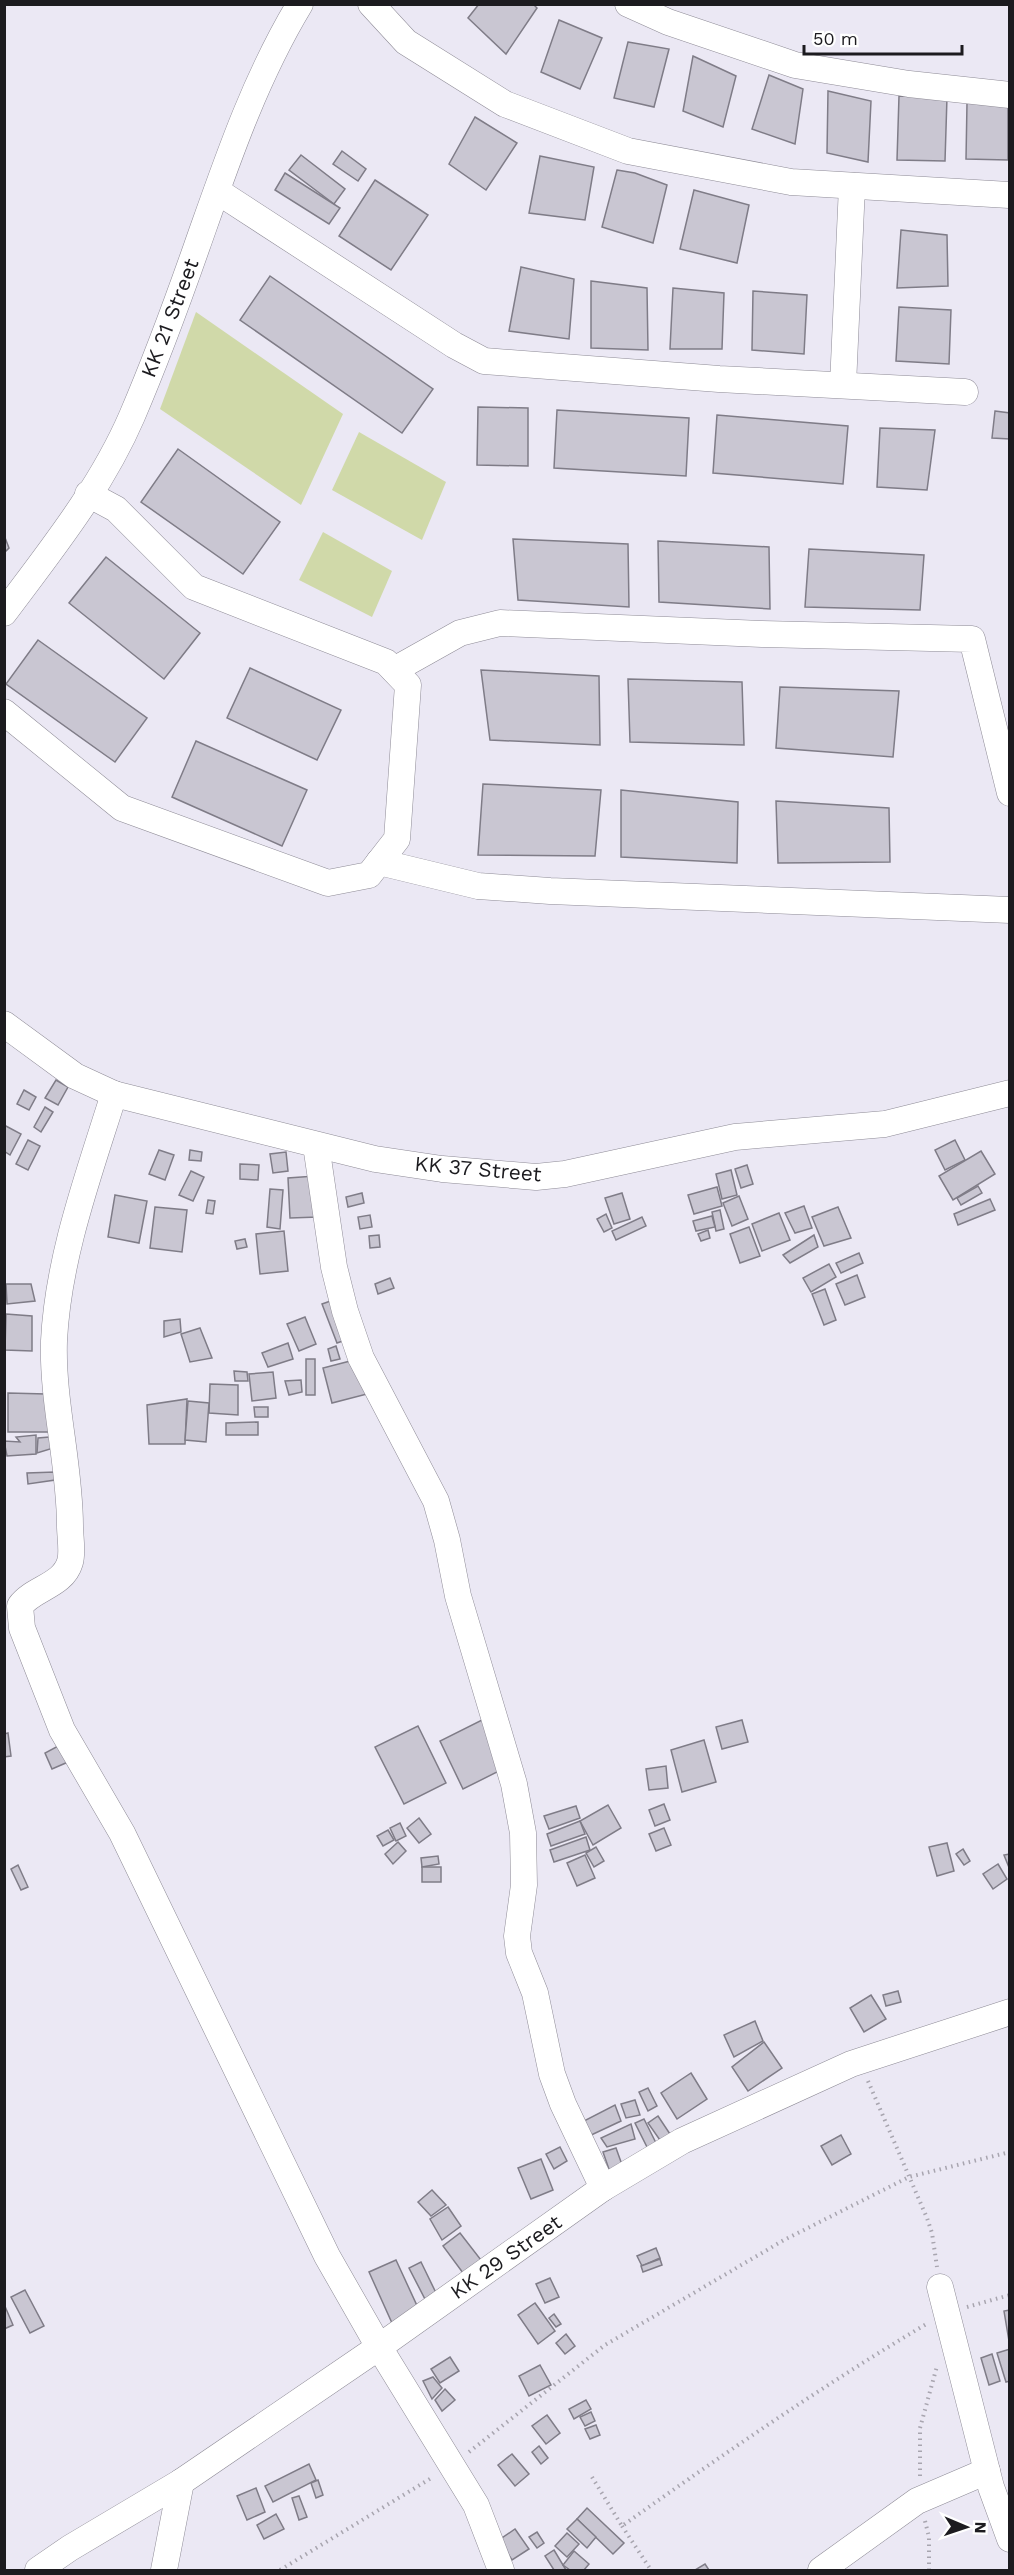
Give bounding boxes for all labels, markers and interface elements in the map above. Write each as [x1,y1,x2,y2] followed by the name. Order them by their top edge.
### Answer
[804,18,962,56] scale bar
[813,28,858,49] text: 50 m
[135,255,204,381] street label: KK 21 Street
[414,1150,543,1187] street label: KK 37 Street
[445,2209,566,2304] street label: KK 29 Street
[936,2497,996,2557] north arrow
[971,2521,990,2534] text: N

